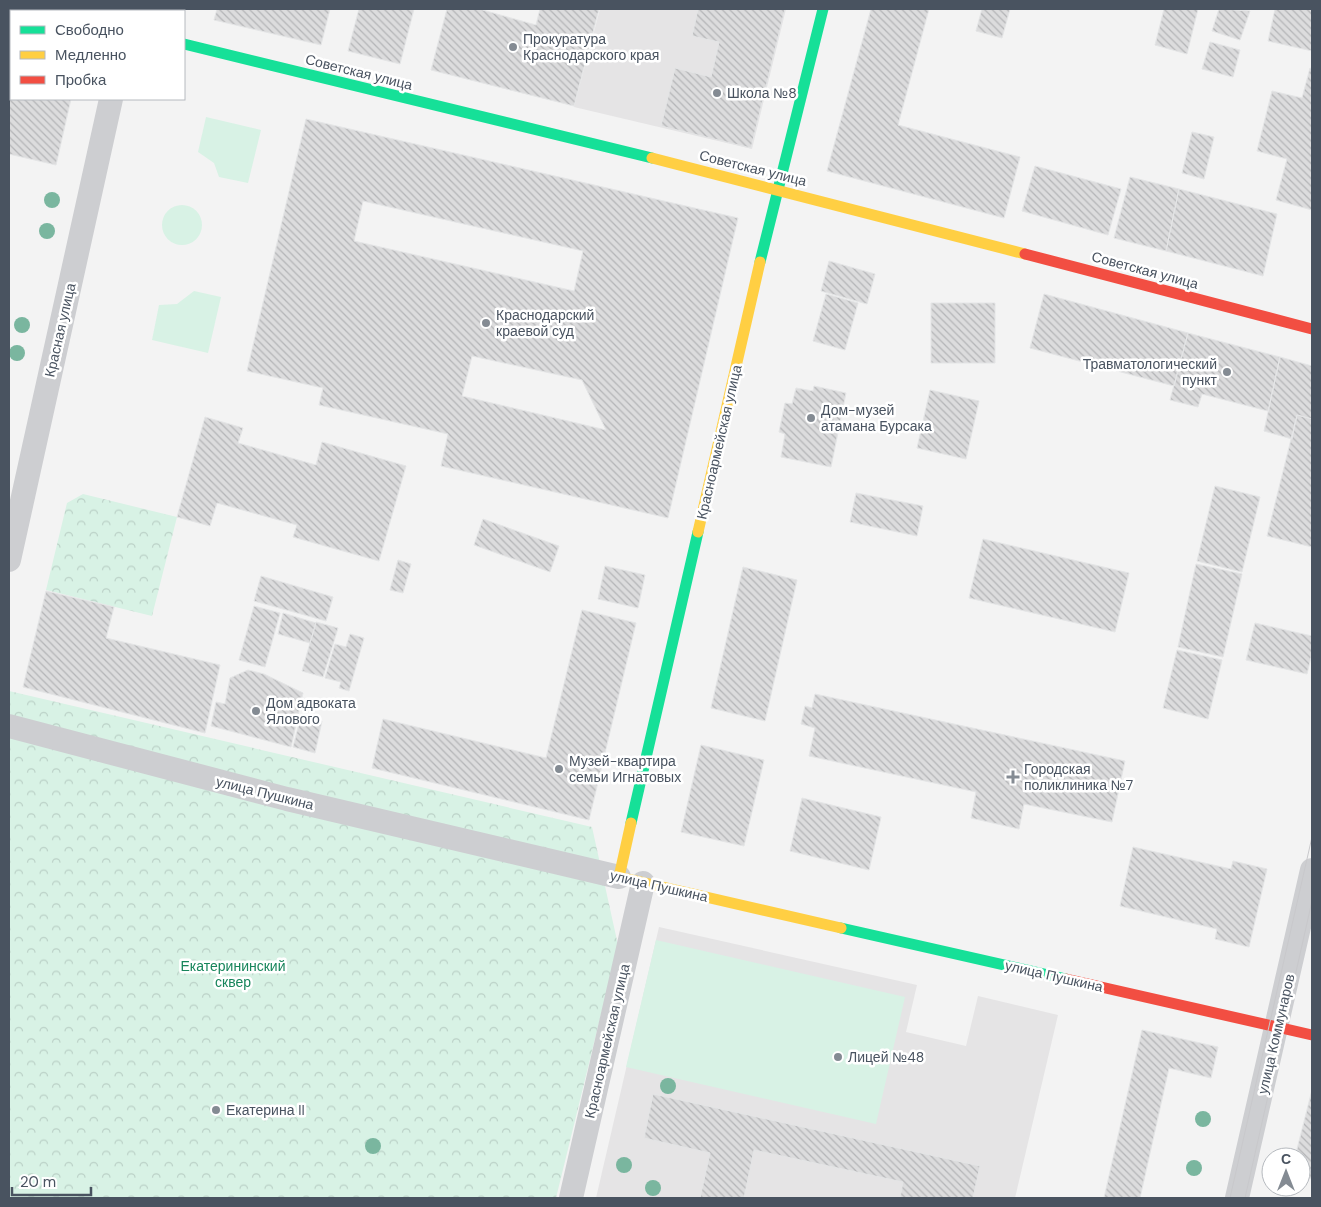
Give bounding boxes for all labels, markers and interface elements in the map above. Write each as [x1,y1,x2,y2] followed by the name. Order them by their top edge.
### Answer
[10,10,185,100] legend
[55,20,124,40] text: Свободно
[523,30,659,64] place label: Прокуратура Краснодарского края
[507,41,519,53] marker: Прокуратура Краснодарского края
[55,45,126,65] text: Медленно
[304,50,415,94] street label: Советская улица
[55,70,107,90] text: Пробка
[727,84,797,102] place label: Школа №8
[711,87,723,99] marker: Школа №8
[698,146,809,190] street label: Советская улица
[1090,247,1201,293] street label: Советская улица
[40,281,80,379] street label: Красная улица
[496,306,594,340] place label: Краснодарский краевой суд
[480,317,492,329] marker: Краснодарский краевой суд
[1083,355,1218,389] place label: Травматологический пункт
[692,363,746,521] street label: Красноармейская улица
[1221,366,1233,378] marker: Травматологический пункт
[821,401,932,435] place label: Дом-музей атамана Бурсака
[805,412,817,424] marker: Дом-музей атамана Бурсака
[266,694,356,728] place label: Дом адвоката Ялового
[250,705,262,717] marker: Дом адвоката Ялового
[569,752,681,786] place label: Музей-квартира семьи Игнатовых
[1024,760,1133,794] place label: Городская поликлиника №7
[553,763,565,775] marker: Музей-квартира семьи Игнатовых
[1006,770,1020,784] marker: Городская поликлиника №7
[214,772,316,814] street label: улица Пушкина
[608,866,710,906] street label: улица Пушкина
[1003,956,1105,996] street label: улица Пушкина
[181,957,285,991] park label: Екатерининский сквер
[580,962,634,1120] street label: Красноармейская улица
[1253,972,1299,1096] street label: улица Коммунаров
[848,1048,924,1066] place label: Лицей №48
[832,1051,844,1063] marker: Лицей №48
[226,1101,305,1119] place label: Екатерина II
[210,1104,222,1116] marker: Екатерина II
[1261,1147,1311,1197] north arrow
[1281,1150,1291,1168] text: С
[12,1164,91,1196] scale bar
[20,1172,56,1192] text: 20 m

